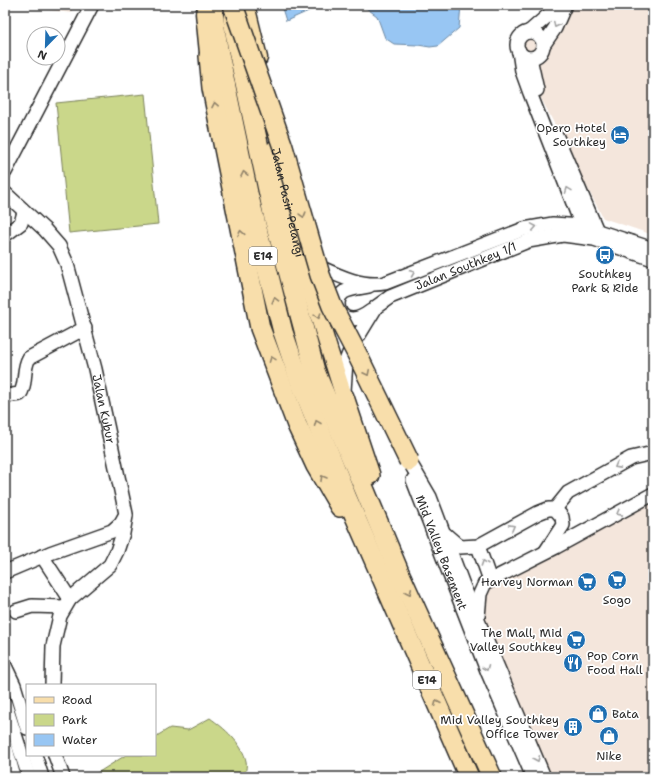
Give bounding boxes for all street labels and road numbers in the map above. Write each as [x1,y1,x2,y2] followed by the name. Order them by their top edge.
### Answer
[267,146,308,259] street label: Jalan Pasir Pelangi
[413,238,519,294] street label: Jalan Southkey 1/1
[249,247,277,265] road number: E14
[88,373,119,446] street label: Jalan Kubur
[412,493,471,613] street label: Mid Valley Basement
[413,671,441,689] road number: E14

